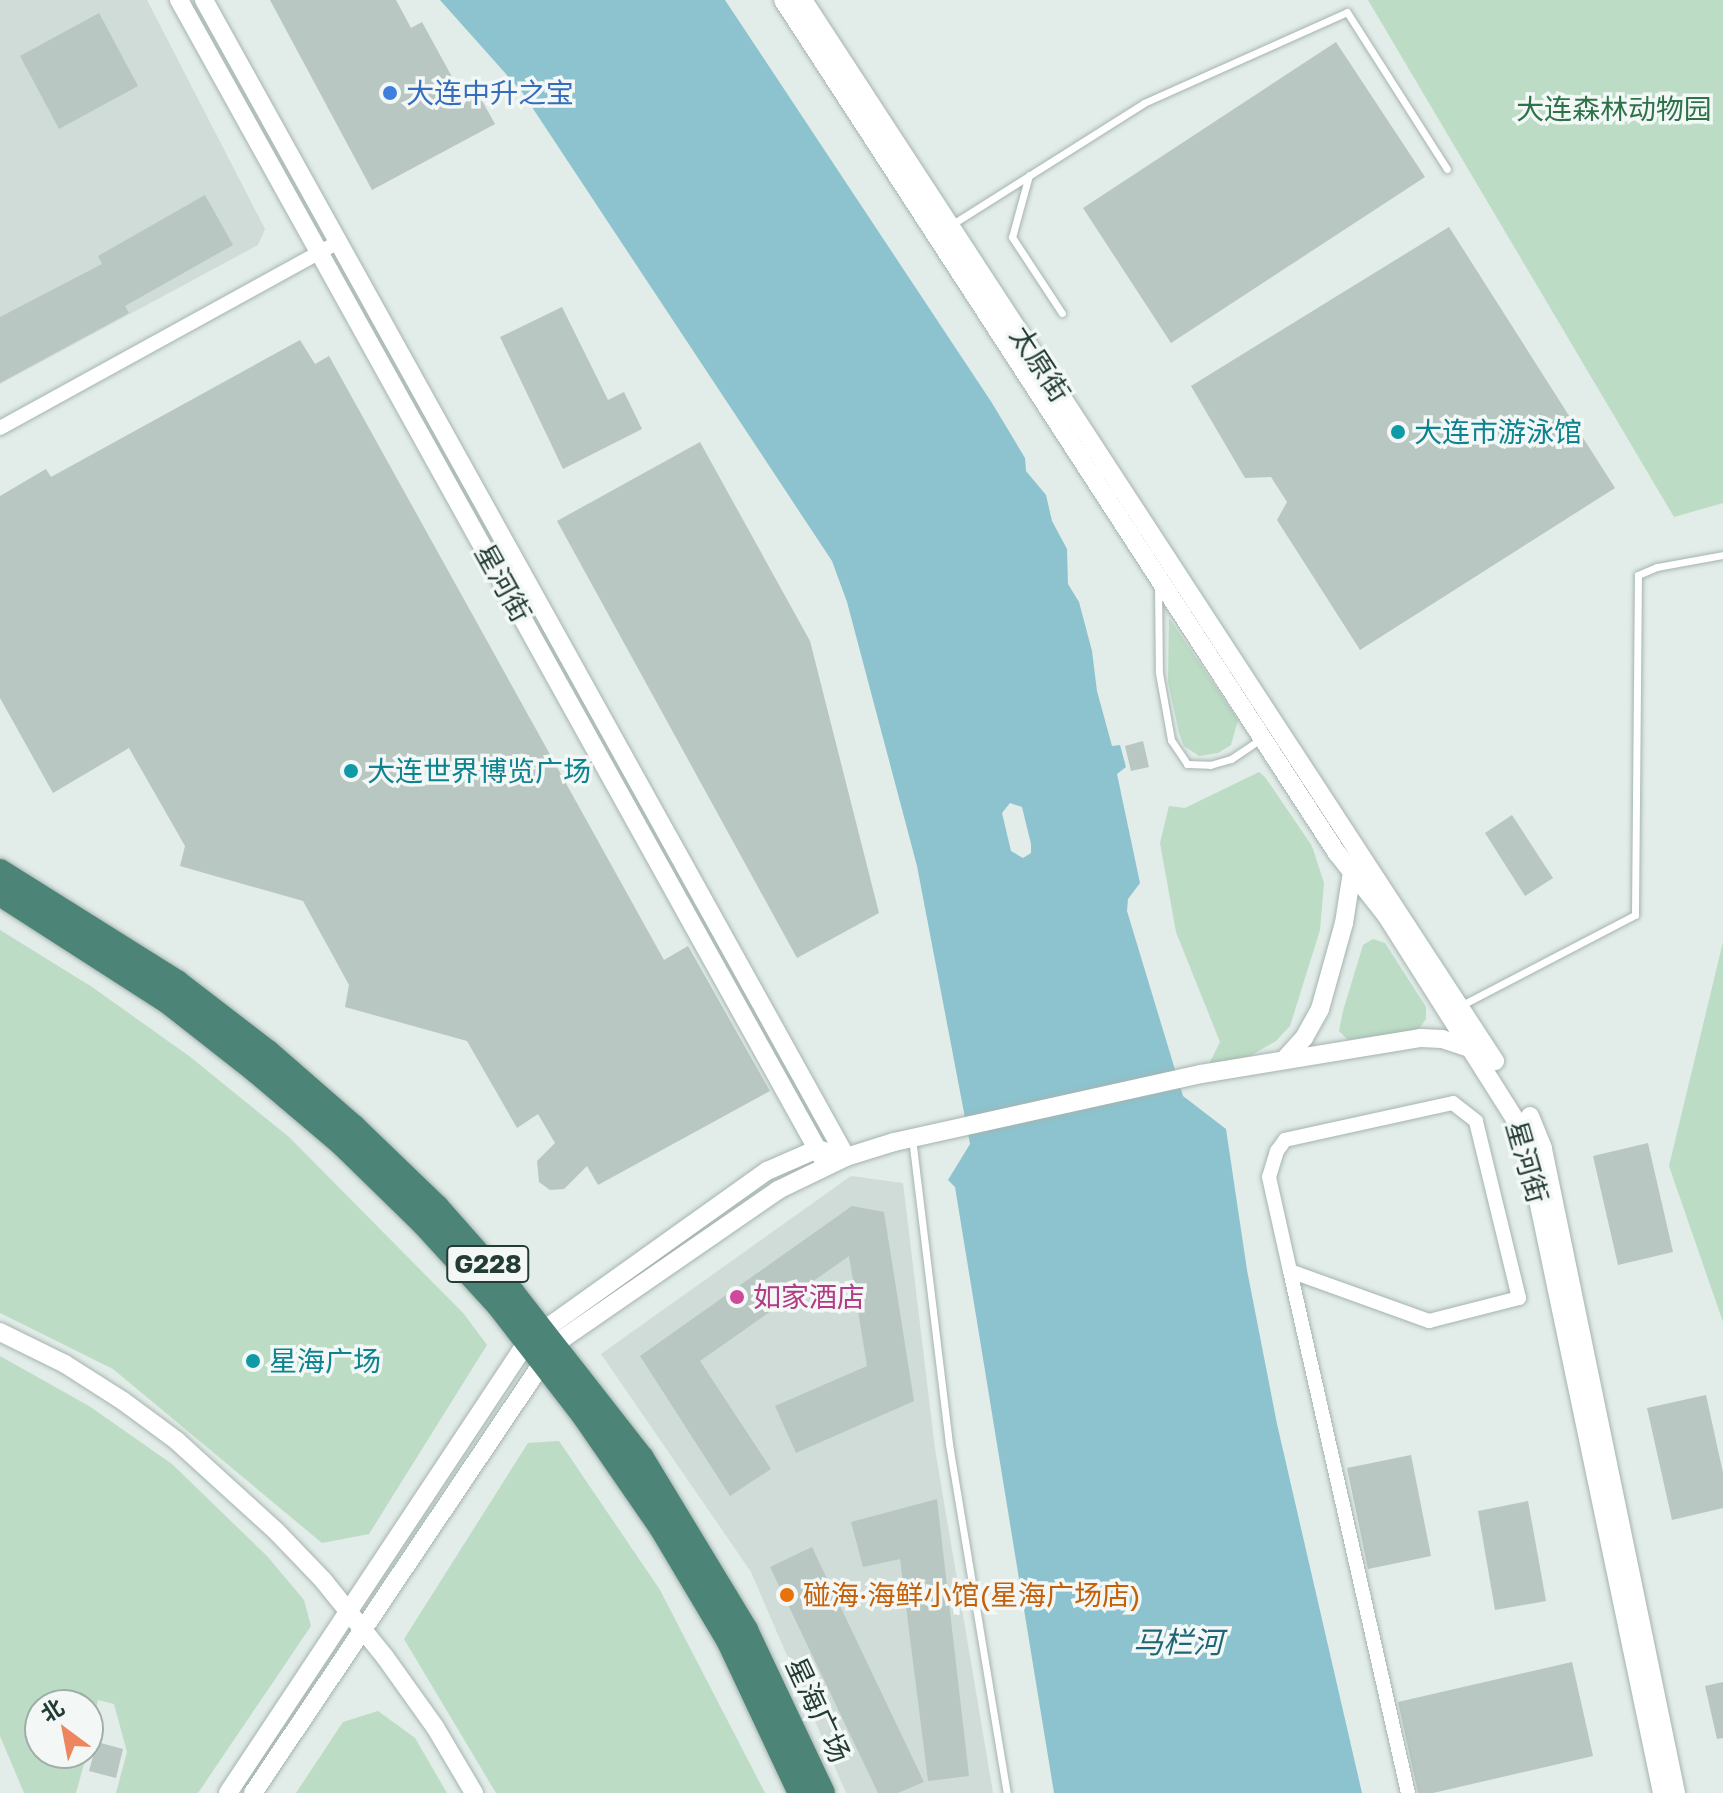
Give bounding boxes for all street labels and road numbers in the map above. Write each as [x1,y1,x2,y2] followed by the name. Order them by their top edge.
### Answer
[1003,320,1077,408] street label: 太原街
[468,538,538,628] street label: 星河街
[1499,1117,1555,1207] street label: 星河街
[446,1242,530,1286] road number: G228
[779,1652,857,1768] street label: 星海广场

